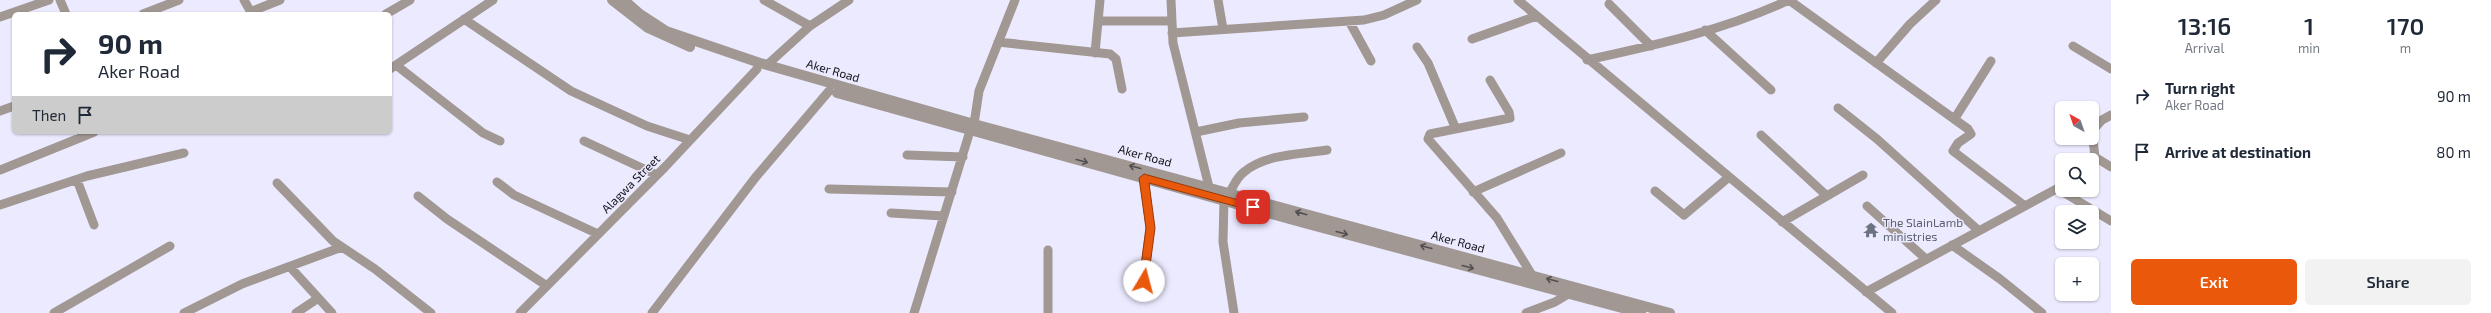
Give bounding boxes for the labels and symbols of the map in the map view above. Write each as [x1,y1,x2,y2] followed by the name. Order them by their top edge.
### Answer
[805,56,862,84] street label: Aker Road
[2055,101,2099,145] north arrow
[1117,141,1173,169] street label: Aker Road
[598,151,663,215] street label: Alagwa Street
[1076,158,1089,165] one-way arrow
[1129,162,1142,170] one-way arrow
[1236,190,1270,224] pin
[1294,209,1307,216] one-way arrow
[1883,215,1963,243] place label: The SlainLamb ministries
[1862,221,1880,239] temple icon: The SlainLamb ministries
[1430,227,1486,255] street label: Aker Road
[1336,230,1349,237] one-way arrow
[1420,242,1433,250] one-way arrow
[1123,260,1165,302] position arrow
[1461,264,1474,271] one-way arrow
[1545,276,1558,283] one-way arrow

